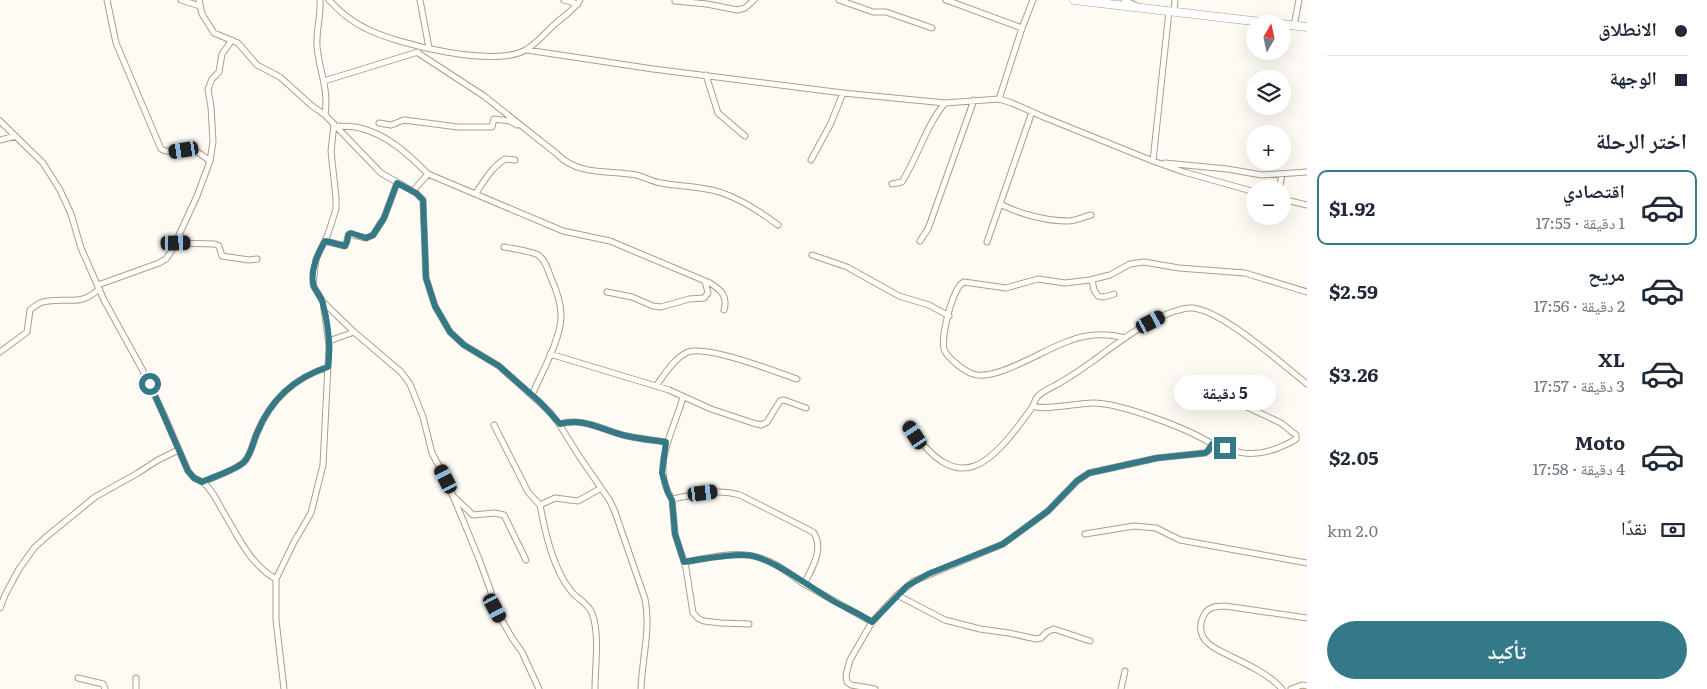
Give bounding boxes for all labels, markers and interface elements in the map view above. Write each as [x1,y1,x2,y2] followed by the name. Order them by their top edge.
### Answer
[1598,14,1657,42] text: الانطلاق
[1246,15,1291,60] north arrow
[1246,15,1291,225] map controls
[1609,63,1657,91] text: الوجهة
[1246,70,1291,115] button: layers
[1596,123,1687,156] text: اختر الرحلة
[1246,125,1291,170] button: +
[168,140,199,160] car
[1563,176,1625,204] text: اقتصادي
[1246,180,1291,225] button: −
[1640,185,1685,230] icon: car
[1329,194,1375,222] text: $1.92
[1536,210,1625,234] text: 1 دقيقة · 17:55
[160,235,191,251] car
[1588,259,1625,287] text: مريح
[1640,268,1685,313] icon: car
[1329,277,1378,305] text: $2.59
[1534,293,1625,317] text: 2 دقيقة · 17:56
[1134,308,1167,336] car
[1598,345,1625,373] text: XL
[1640,351,1685,396] icon: car
[1329,360,1378,388] text: $3.26
[139,373,161,395] route start
[1534,373,1625,397] text: 3 دقيقة · 17:57
[1174,376,1276,410] callout: 5 دقيقة
[1202,380,1248,404] text: 5 دقيقة
[900,418,929,452] car
[1575,428,1625,456] text: Moto
[1640,434,1685,479] icon: car
[1214,437,1236,459] route end
[1329,443,1379,471] text: $2.05
[1533,456,1625,480] text: 4 دقيقة · 17:58
[432,462,459,496] car
[687,484,718,502] car
[1621,513,1647,541] text: نقدًا
[1659,516,1687,544] icon: cash
[1327,518,1378,542] text: 2.0 km
[481,591,508,625] car
[1327,621,1687,679] button: تأكيد

